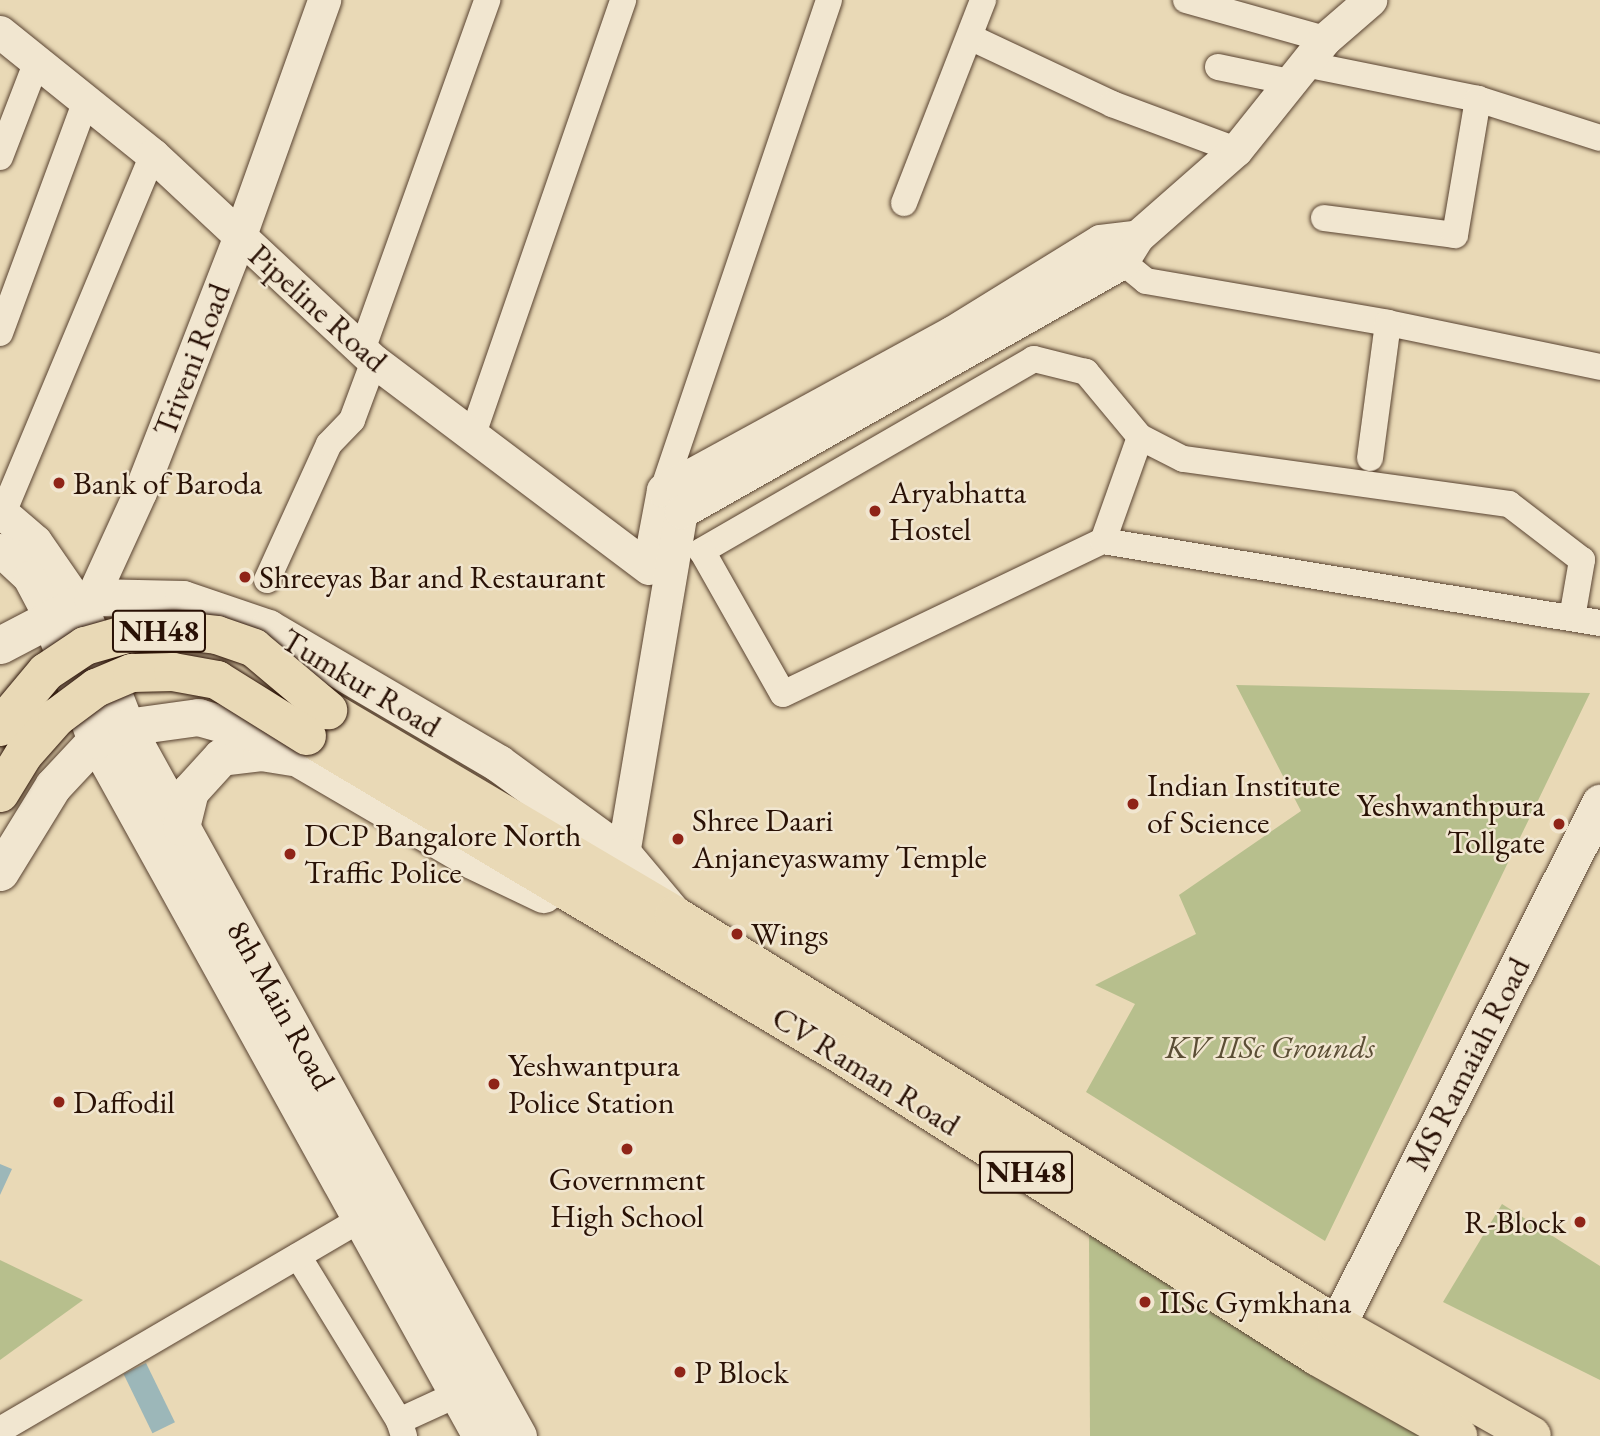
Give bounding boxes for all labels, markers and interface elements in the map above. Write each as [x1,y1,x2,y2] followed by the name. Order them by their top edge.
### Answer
[241,236,395,380] street label: Pipeline Road
[145,278,239,442] street label: Triveni Road
[73,464,262,502] place label: Bank of Baroda
[889,474,1026,549] place label: Aryabhatta Hostel
[51,475,67,491] marker: Bank of Baroda
[867,503,883,519] marker: Aryabhatta Hostel
[259,558,605,596] place label: Shreeyas Bar and Restaurant
[237,569,253,585] marker: Shreeyas Bar and Restaurant
[112,604,206,658] road number: NH48
[274,620,448,746] street label: Tumkur Road
[1147,767,1340,842] place label: Indian Institute of Science
[1357,787,1545,862] place label: Yeshwanthpura Tollgate
[1125,796,1141,812] marker: Indian Institute of Science
[692,802,987,877] place label: Shree Daari Anjaneyaswamy Temple
[1551,816,1567,832] marker: Yeshwanthpura Tollgate
[304,817,582,892] place label: DCP Bangalore North Traffic Police
[670,831,686,847] marker: Shree Daari Anjaneyaswamy Temple
[282,846,298,862] marker: DCP Bangalore North Traffic Police
[219,914,343,1096] street label: 8th Main Road
[751,915,829,953] place label: Wings
[729,926,745,942] marker: Wings
[1398,951,1538,1177] street label: MS Ramaiah Road
[765,998,967,1144] street label: CV Raman Road
[1165,1028,1375,1066] park label: KV IISc Grounds
[508,1047,680,1122] place label: Yeshwantpura Police Station
[486,1076,502,1092] marker: Yeshwantpura Police Station
[73,1083,175,1121] place label: Daffodil
[51,1094,67,1110] marker: Daffodil
[619,1141,635,1157] marker: Government High School
[979,1146,1073,1198] road number: NH48
[549,1161,705,1236] place label: Government High School
[1464,1203,1566,1241] place label: R-Block
[1572,1214,1588,1230] marker: R-Block
[1159,1283,1351,1321] place label: IISc Gymkhana
[1137,1294,1153,1310] marker: IISc Gymkhana
[694,1353,788,1391] place label: P Block
[672,1364,688,1380] marker: P Block

